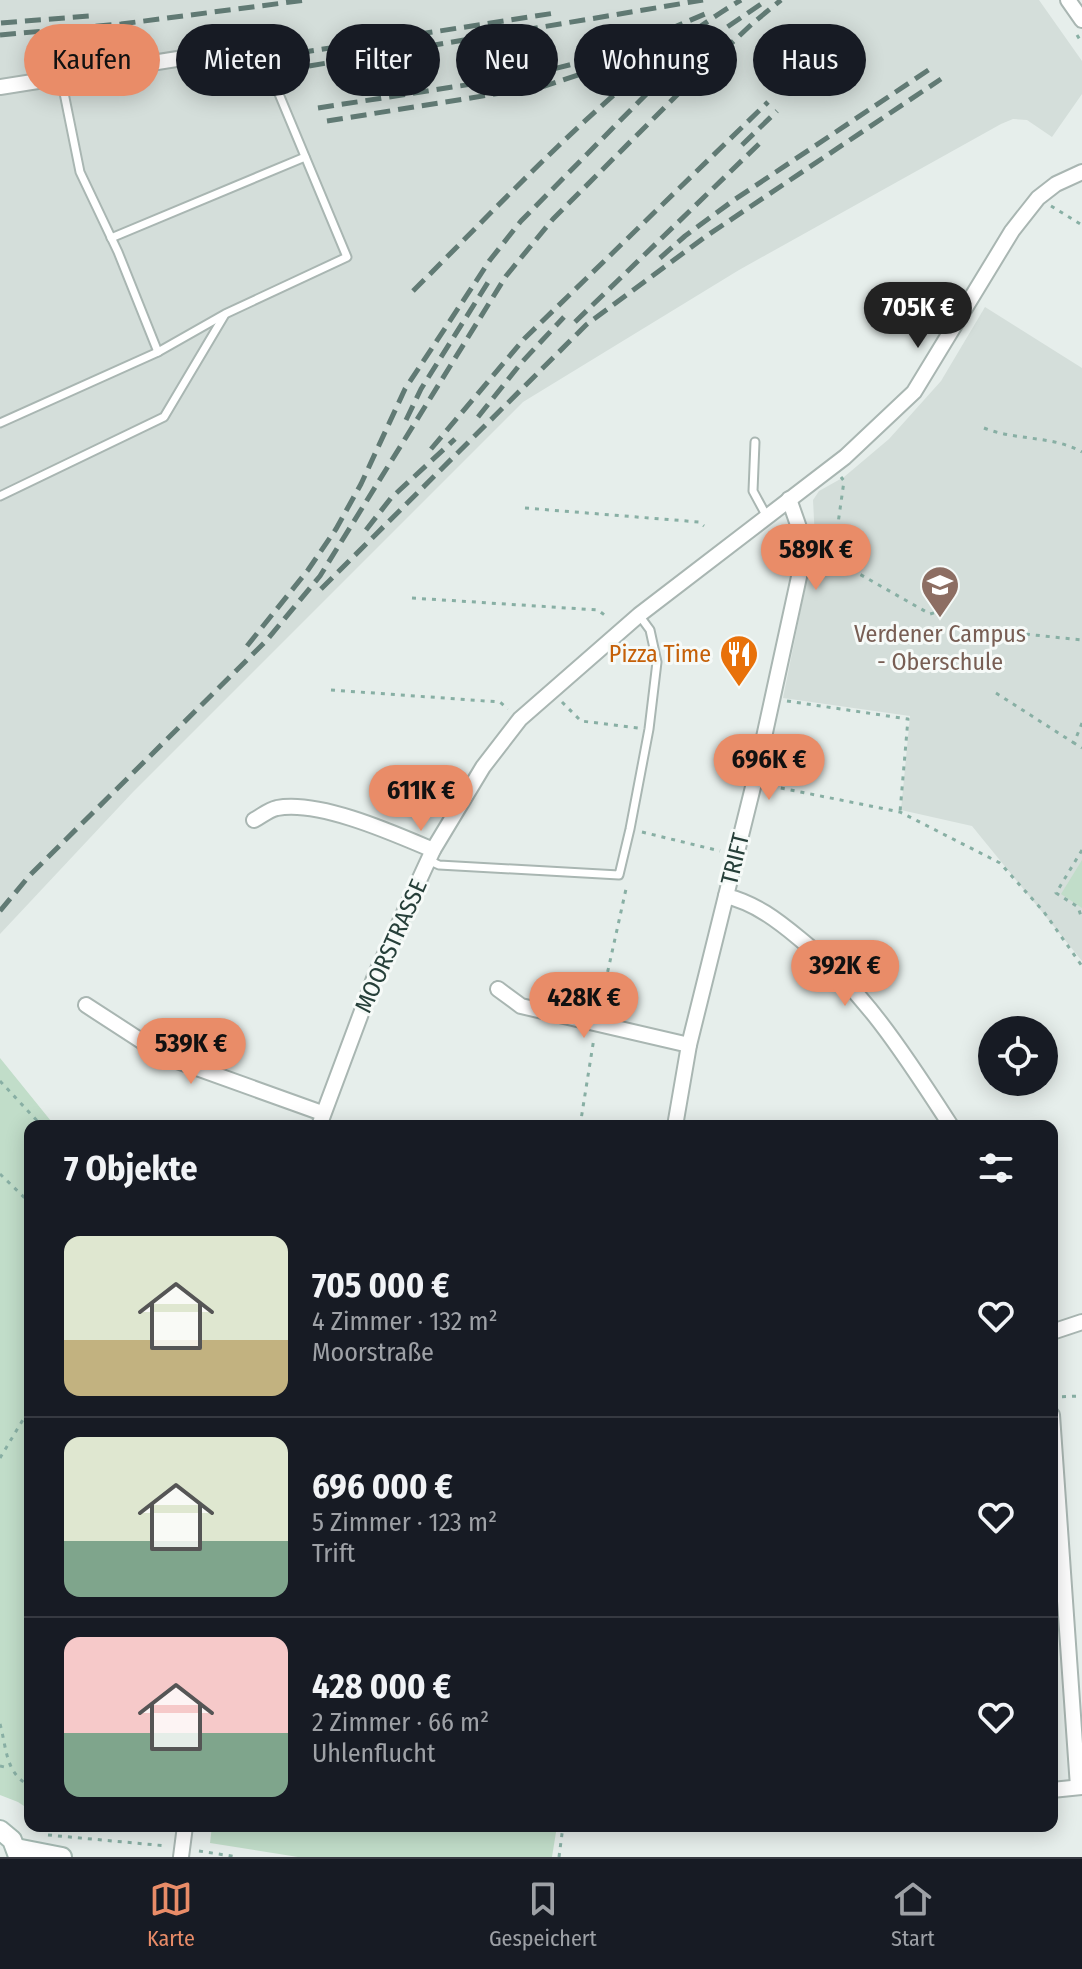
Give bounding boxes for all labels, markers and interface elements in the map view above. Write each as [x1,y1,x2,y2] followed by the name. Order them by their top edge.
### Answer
[24,24,160,96] chip: Kaufen
[176,24,310,96] chip: Mieten
[326,24,440,96] chip: Filter
[456,24,558,96] chip: Neu
[574,24,737,96] chip: Wohnung
[753,24,866,96] chip: Haus
[853,282,983,350] pin: 705K €
[882,292,954,323] text: 705K €
[751,524,881,592] pin: 589K €
[779,534,853,565] text: 589K €
[919,564,961,619] school or university icon: Verdener Campus - Oberschule
[854,620,1026,676] place label: Verdener Campus - Oberschule
[718,633,760,688] restaurant icon: Pizza Time
[609,640,711,668] place label: Pizza Time
[704,734,834,802] pin: 696K €
[732,744,806,775] text: 696K €
[356,765,486,833] pin: 611K €
[387,775,455,806] text: 611K €
[715,830,755,888] street label: TRIFT
[349,875,433,1017] street label: MOORSTRASSE
[780,940,910,1008] pin: 392K €
[809,950,881,981] text: 392K €
[519,972,649,1040] pin: 428K €
[547,982,621,1013] text: 428K €
[978,1016,1058,1096] map controls
[978,1016,1058,1096] button: locate
[126,1018,256,1086] pin: 539K €
[155,1028,227,1059] text: 539K €
[974,1146,1018,1190] icon: filters
[64,1148,197,1189] text: 7 Objekte
[312,1265,450,1306] text: 705 000 €
[128,1268,224,1364] icon: home
[974,1294,1018,1338] icon: heart
[312,1306,498,1337] text: 4 Zimmer · 132 m²
[312,1337,434,1368] text: Moorstraße
[312,1466,453,1507] text: 696 000 €
[128,1469,224,1565] icon: home
[974,1495,1018,1539] icon: heart
[312,1507,497,1538] text: 5 Zimmer · 123 m²
[312,1538,355,1569] text: Trift
[312,1666,451,1707] text: 428 000 €
[128,1669,224,1765] icon: home
[974,1695,1018,1739] icon: heart
[312,1707,489,1738] text: 2 Zimmer · 66 m²
[312,1738,435,1769] text: Uhlenflucht
[147,1877,195,1952] tab: Karte
[489,1877,597,1952] tab: Gespeichert
[891,1877,935,1952] tab: Start

